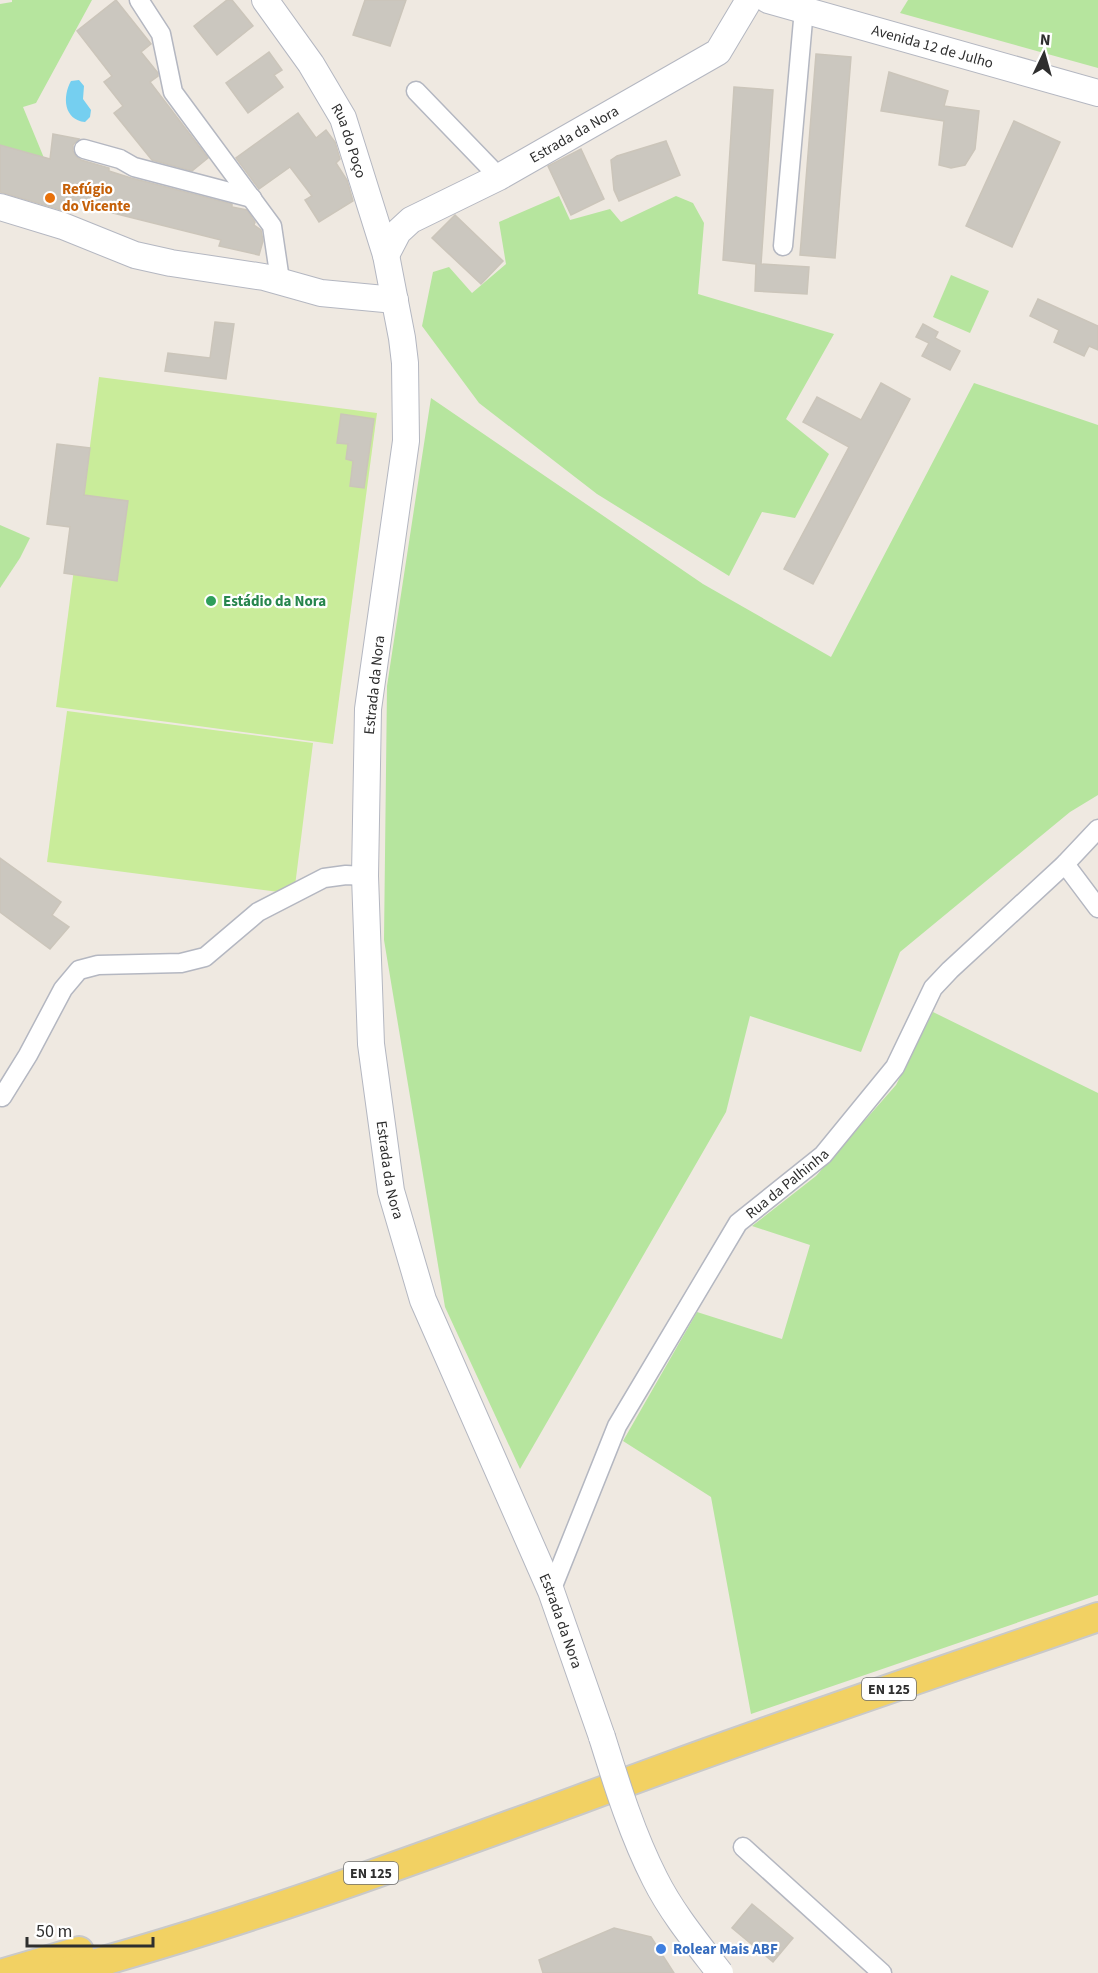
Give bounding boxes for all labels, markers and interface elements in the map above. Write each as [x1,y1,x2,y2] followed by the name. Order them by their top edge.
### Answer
[869,20,996,74] street label: Avenida 12 de Julho
[1014,24,1074,84] north arrow
[1039,29,1051,51] text: N
[326,100,371,181] street label: Rua do Poço
[526,101,623,168] street label: Estrada da Nora
[62,179,131,217] place label: Refúgio do Vicente
[43,191,57,205] marker: Refúgio do Vicente
[223,591,326,612] place label: Estádio da Nora
[204,594,218,608] marker: Estádio da Nora
[359,635,390,736] street label: Estrada da Nora
[371,1119,409,1222] street label: Estrada da Nora
[741,1145,835,1224] street label: Rua da Palhinha
[534,1570,587,1671] street label: Estrada da Nora
[862,1678,916,1700] road number: EN 125
[344,1862,398,1884] road number: EN 125
[27,1910,153,1948] scale bar
[36,1919,72,1944] text: 50 m
[673,1939,778,1960] place label: Rolear Mais ABF
[654,1942,668,1956] marker: Rolear Mais ABF

